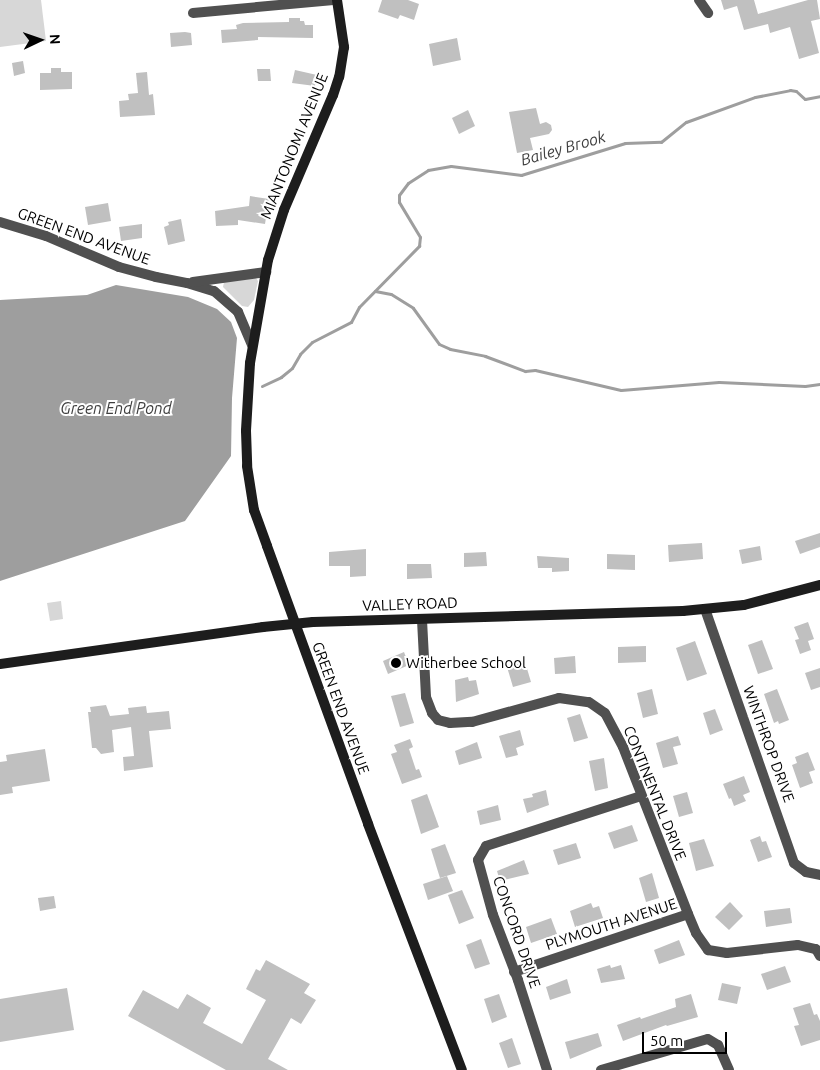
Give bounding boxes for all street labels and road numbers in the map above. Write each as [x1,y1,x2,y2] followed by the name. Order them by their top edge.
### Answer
[256,70,332,222] street label: MIANTONOMI AVENUE
[15,204,153,268] street label: GREEN END AVENUE
[362,593,458,615] street label: VALLEY ROAD
[309,639,373,777] street label: GREEN END AVENUE
[740,683,798,805] street label: WINTHROP DRIVE
[620,723,690,863] street label: CONTINENTAL DRIVE
[489,874,545,990] street label: CONCORD DRIVE
[543,894,679,954] street label: PLYMOUTH AVENUE

